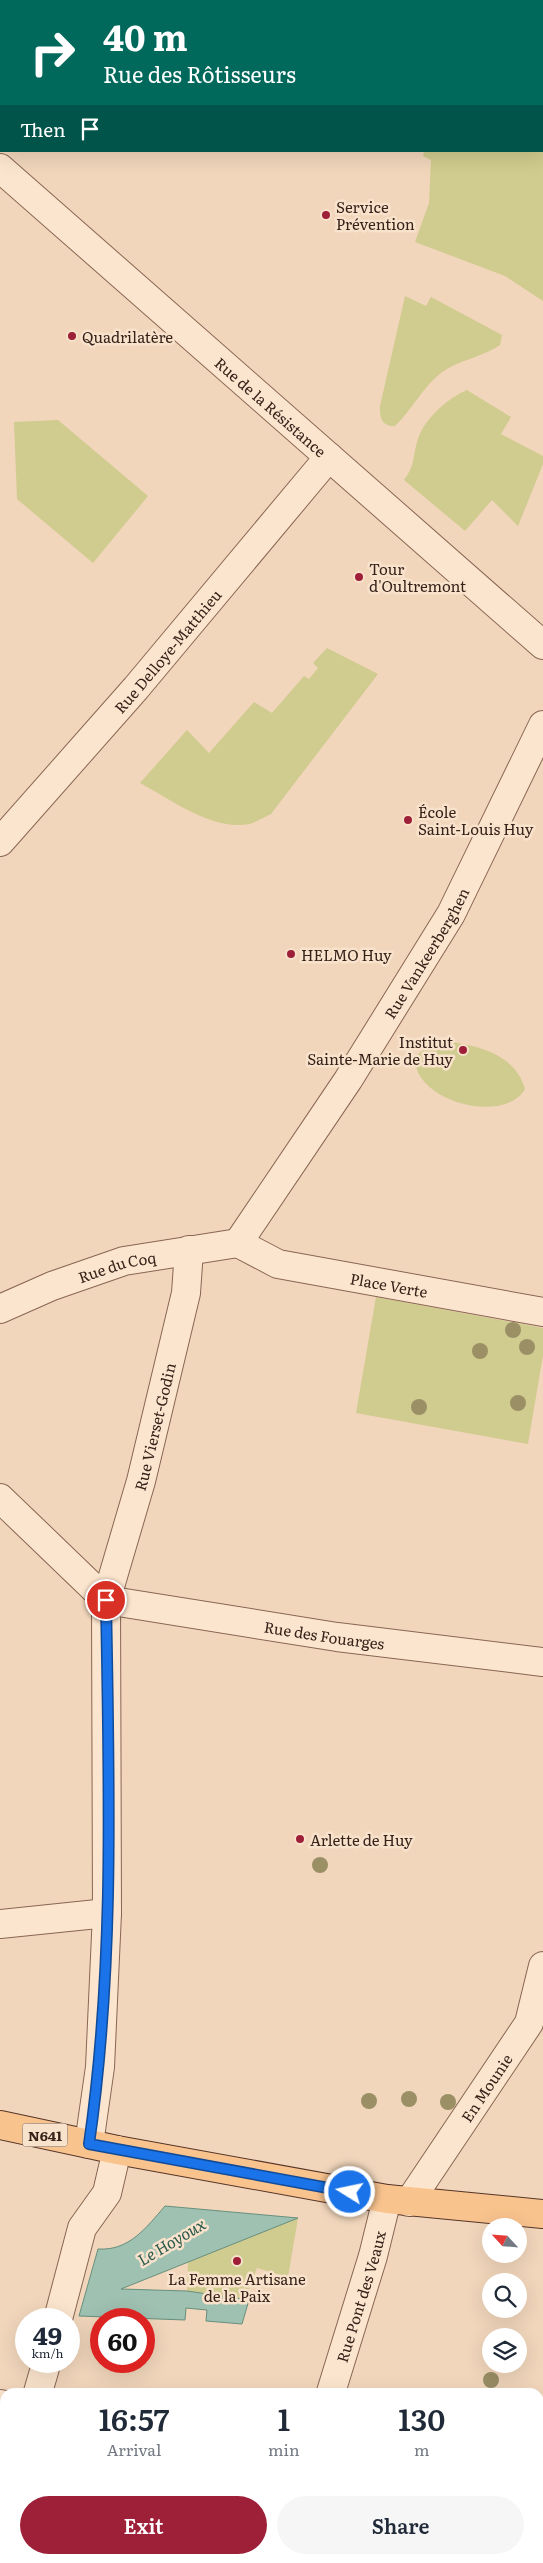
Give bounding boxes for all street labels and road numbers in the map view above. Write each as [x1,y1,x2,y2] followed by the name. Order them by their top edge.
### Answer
[210,351,332,462] street label: Rue de la Résistance
[108,583,226,718] street label: Rue Delloye-Matthieu
[378,883,474,1023] street label: Rue Vankeerberghen
[75,1245,157,1288] street label: Rue du Coq
[348,1266,430,1302] street label: Place Verte
[127,1360,180,1493] street label: Rue Vierset-Godin
[263,1614,386,1654] street label: Rue des Fouarges
[455,2048,517,2126] street label: En Mounie
[22,2124,68,2146] road number: N641
[329,2228,390,2365] street label: Rue Pont des Veaux

